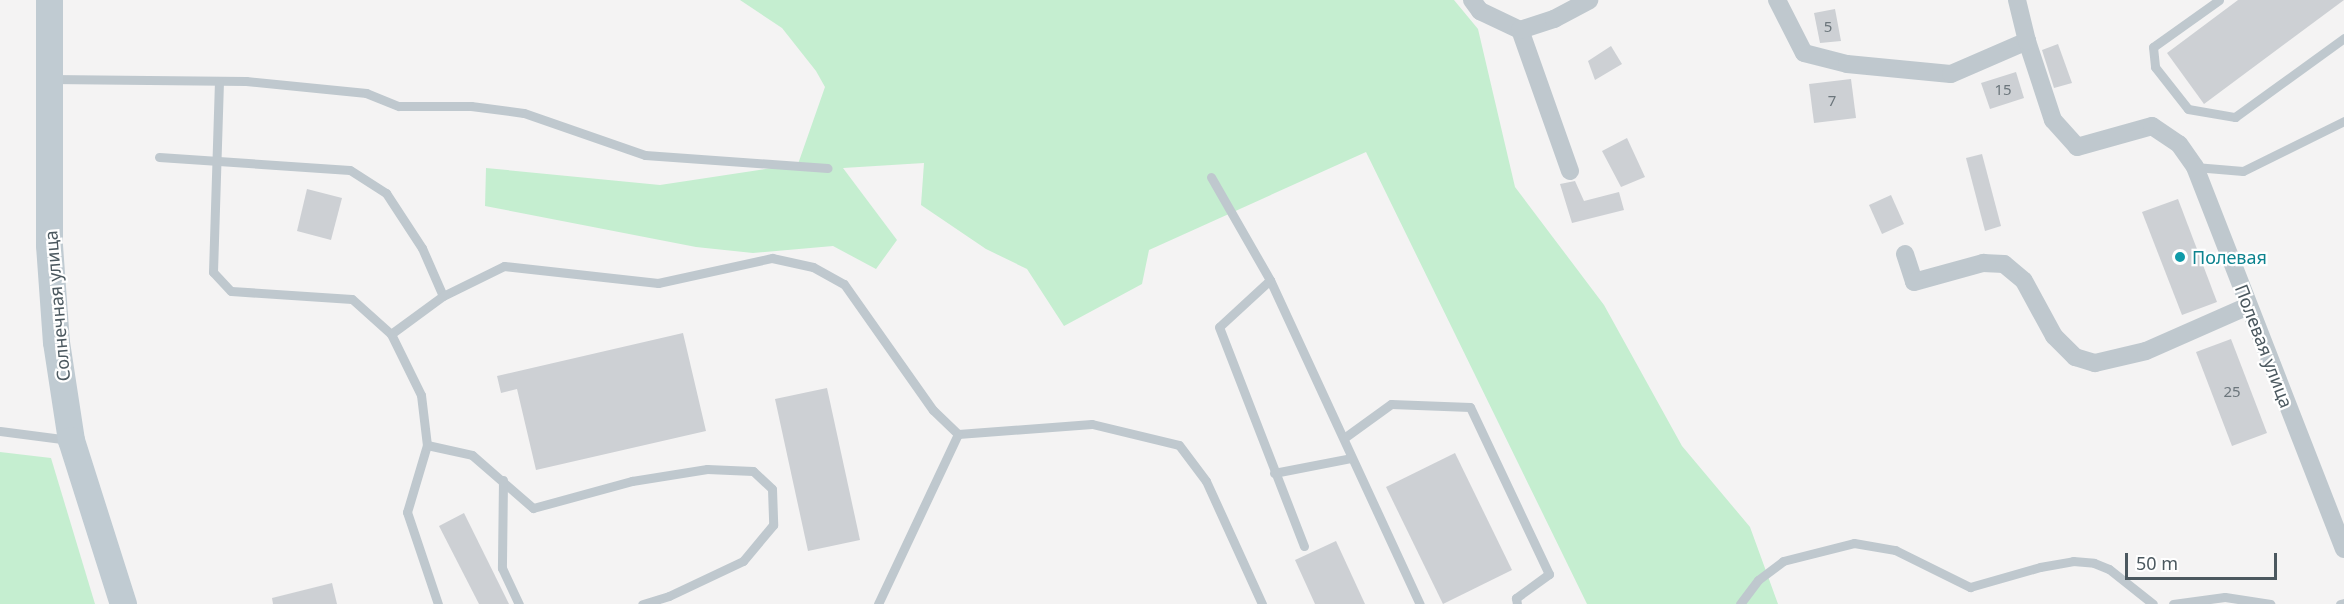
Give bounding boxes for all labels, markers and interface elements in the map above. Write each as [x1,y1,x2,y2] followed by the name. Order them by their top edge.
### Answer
[1824,18,1832,36] house number: 5
[1994,81,2012,99] house number: 15
[1828,92,1836,110] house number: 7
[40,230,74,382] street label: Солнечная улица
[2192,246,2267,268] place label: Полевая
[2173,250,2187,264] marker: Полевая
[2231,281,2297,411] street label: Полевая улица
[2223,383,2241,401] house number: 25
[2128,541,2280,579] scale bar
[2136,551,2178,575] text: 50 m

